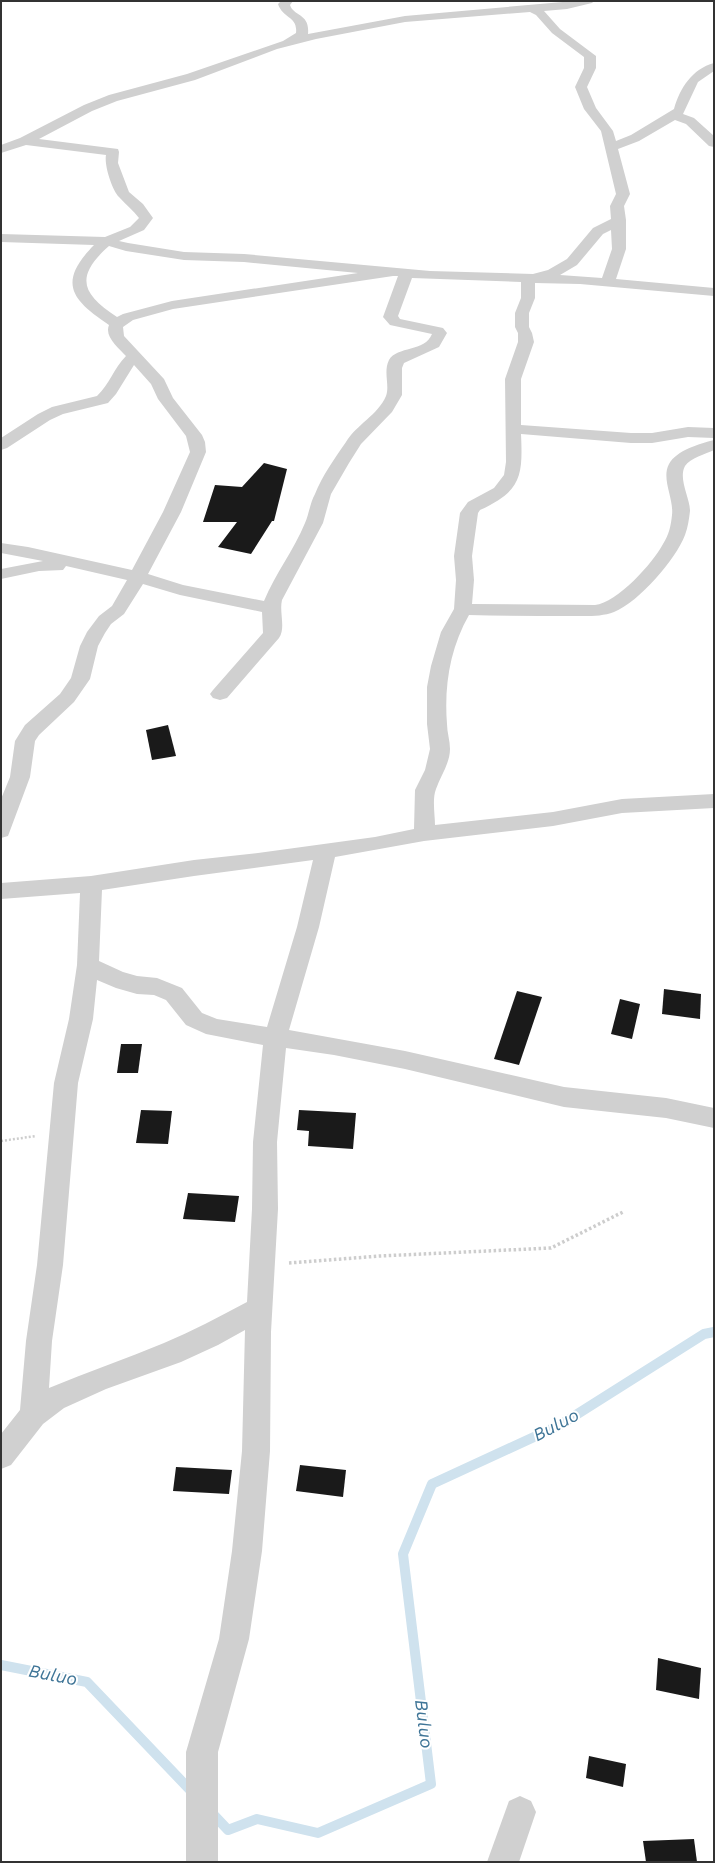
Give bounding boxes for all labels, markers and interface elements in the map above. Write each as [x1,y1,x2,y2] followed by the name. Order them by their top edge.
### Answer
[529,1404,582,1445] water label: Buluo
[27,1659,79,1690] water label: Buluo
[411,1698,438,1750] water label: Buluo

